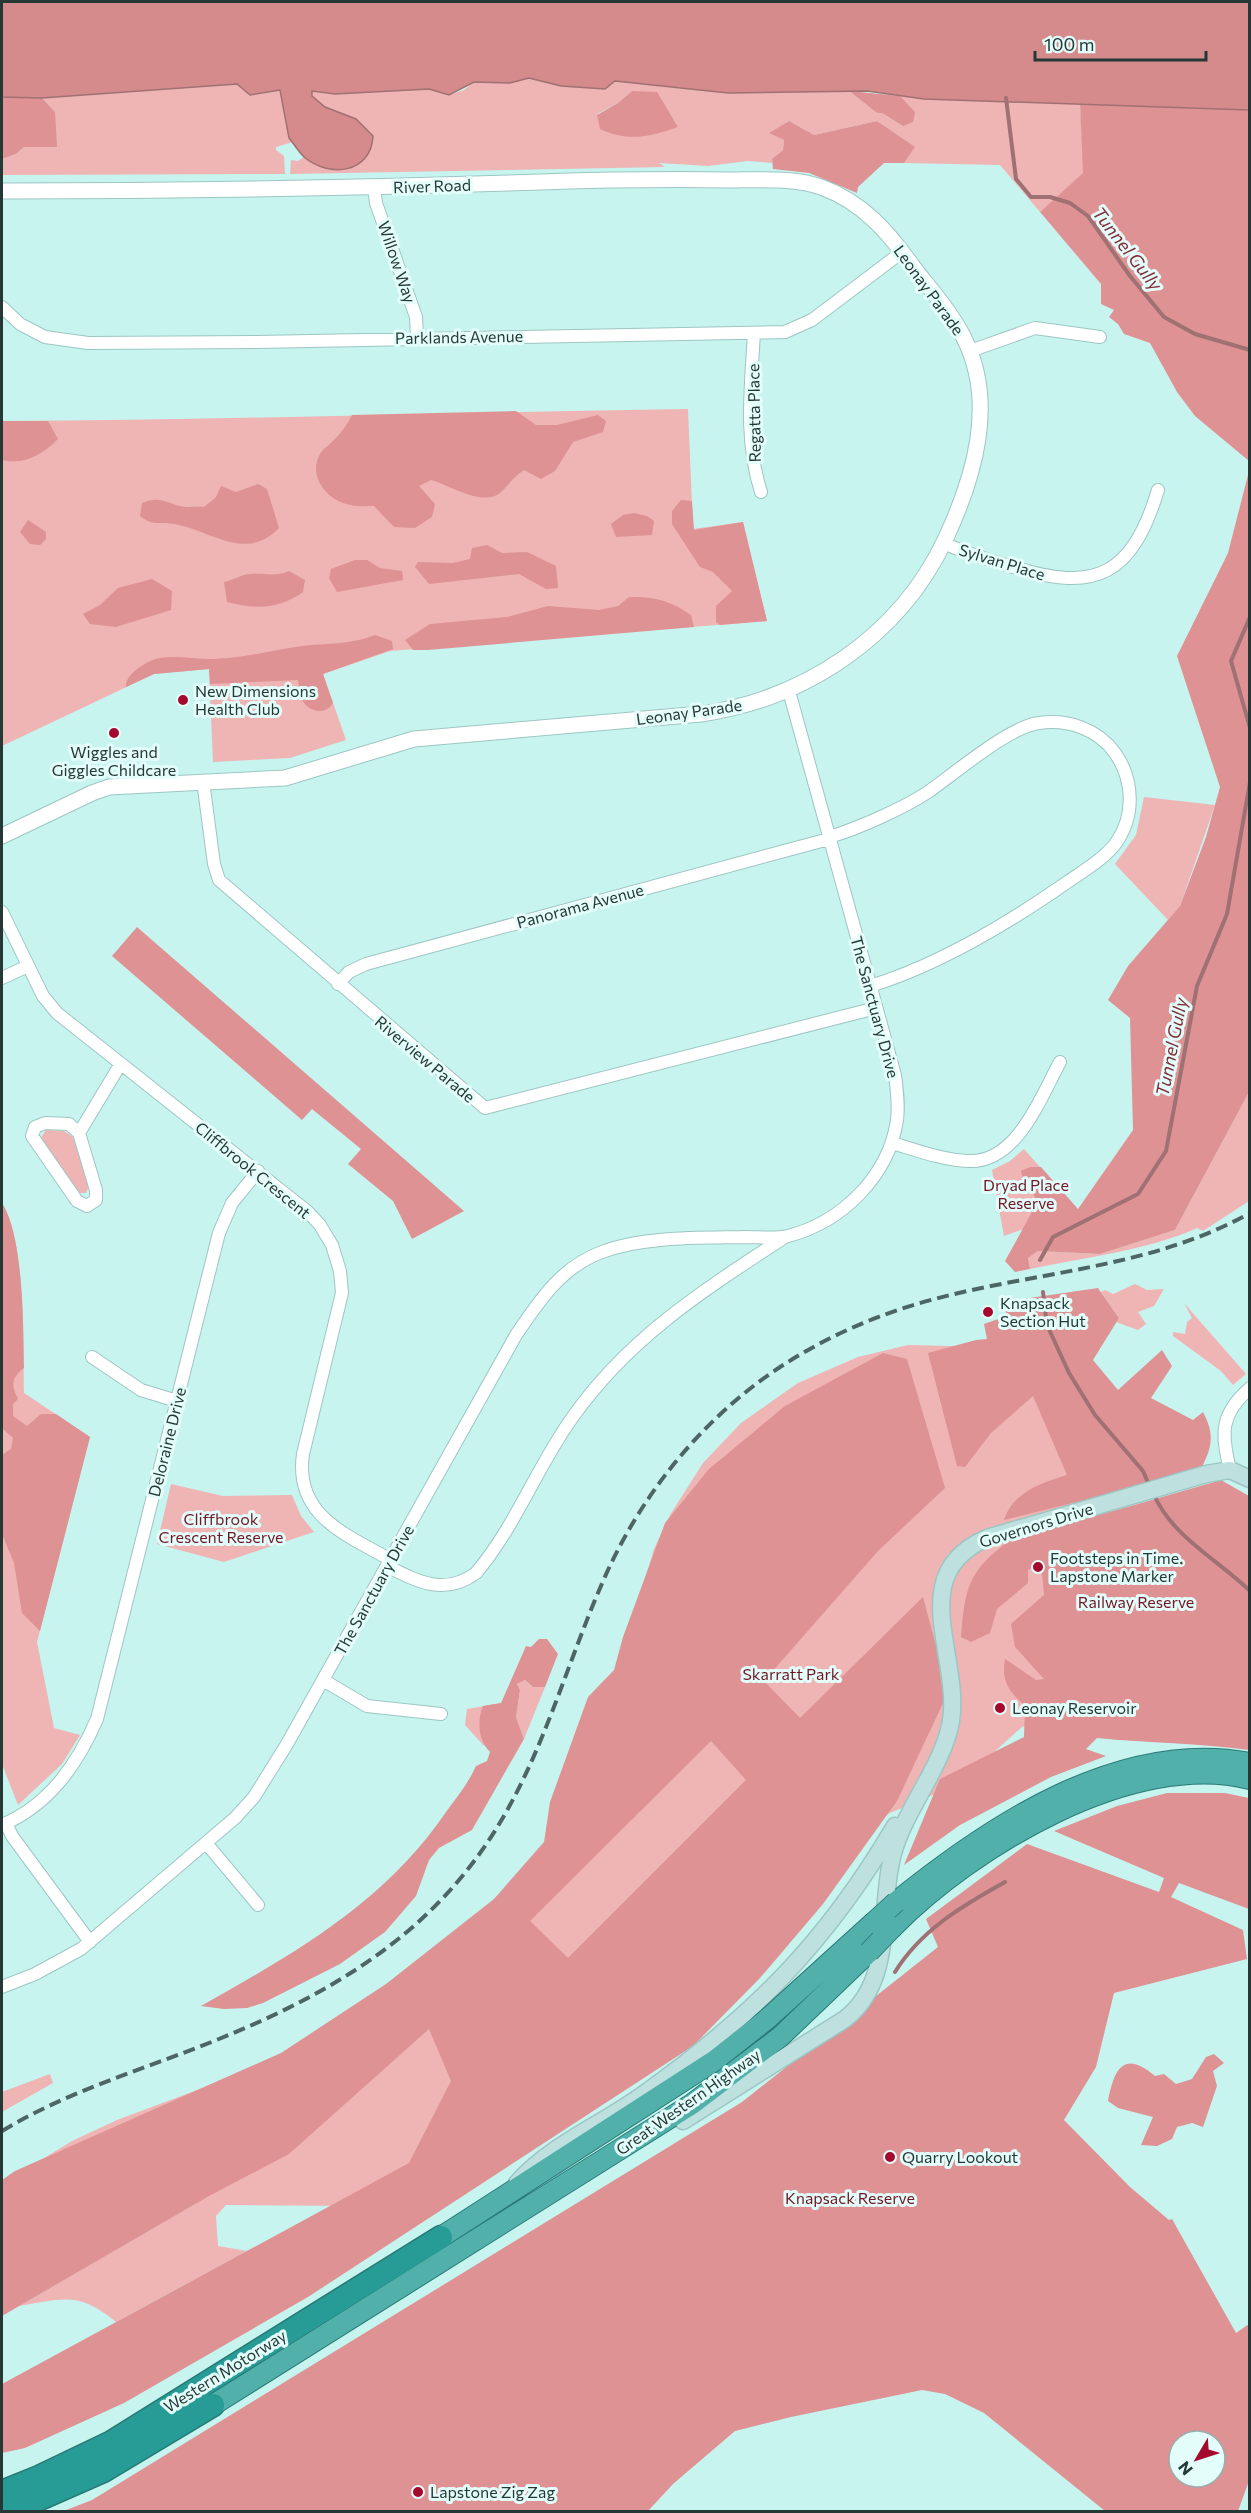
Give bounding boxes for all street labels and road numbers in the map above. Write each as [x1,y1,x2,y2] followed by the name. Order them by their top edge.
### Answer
[393,175,471,196] street label: River Road
[375,218,420,305] street label: Willow Way
[890,241,968,338] street label: Leonay Parade
[395,326,523,347] street label: Parklands Avenue
[743,363,764,463] street label: Regatta Place
[957,539,1047,584] street label: Sylvan Place
[635,695,743,728] street label: Leonay Parade
[514,879,645,932] street label: Panorama Avenue
[847,934,904,1080] street label: The Sanctuary Drive
[371,1011,479,1106] street label: Riverview Parade
[192,1117,315,1222] street label: Cliffbrook Crescent
[144,1385,189,1498] street label: Deloraine Drive
[977,1498,1095,1551] street label: Governors Drive
[330,1521,417,1658] street label: The Sanctuary Drive
[612,2045,763,2159] street label: Great Western Highway
[160,2325,289,2416] street label: Western Motorway

